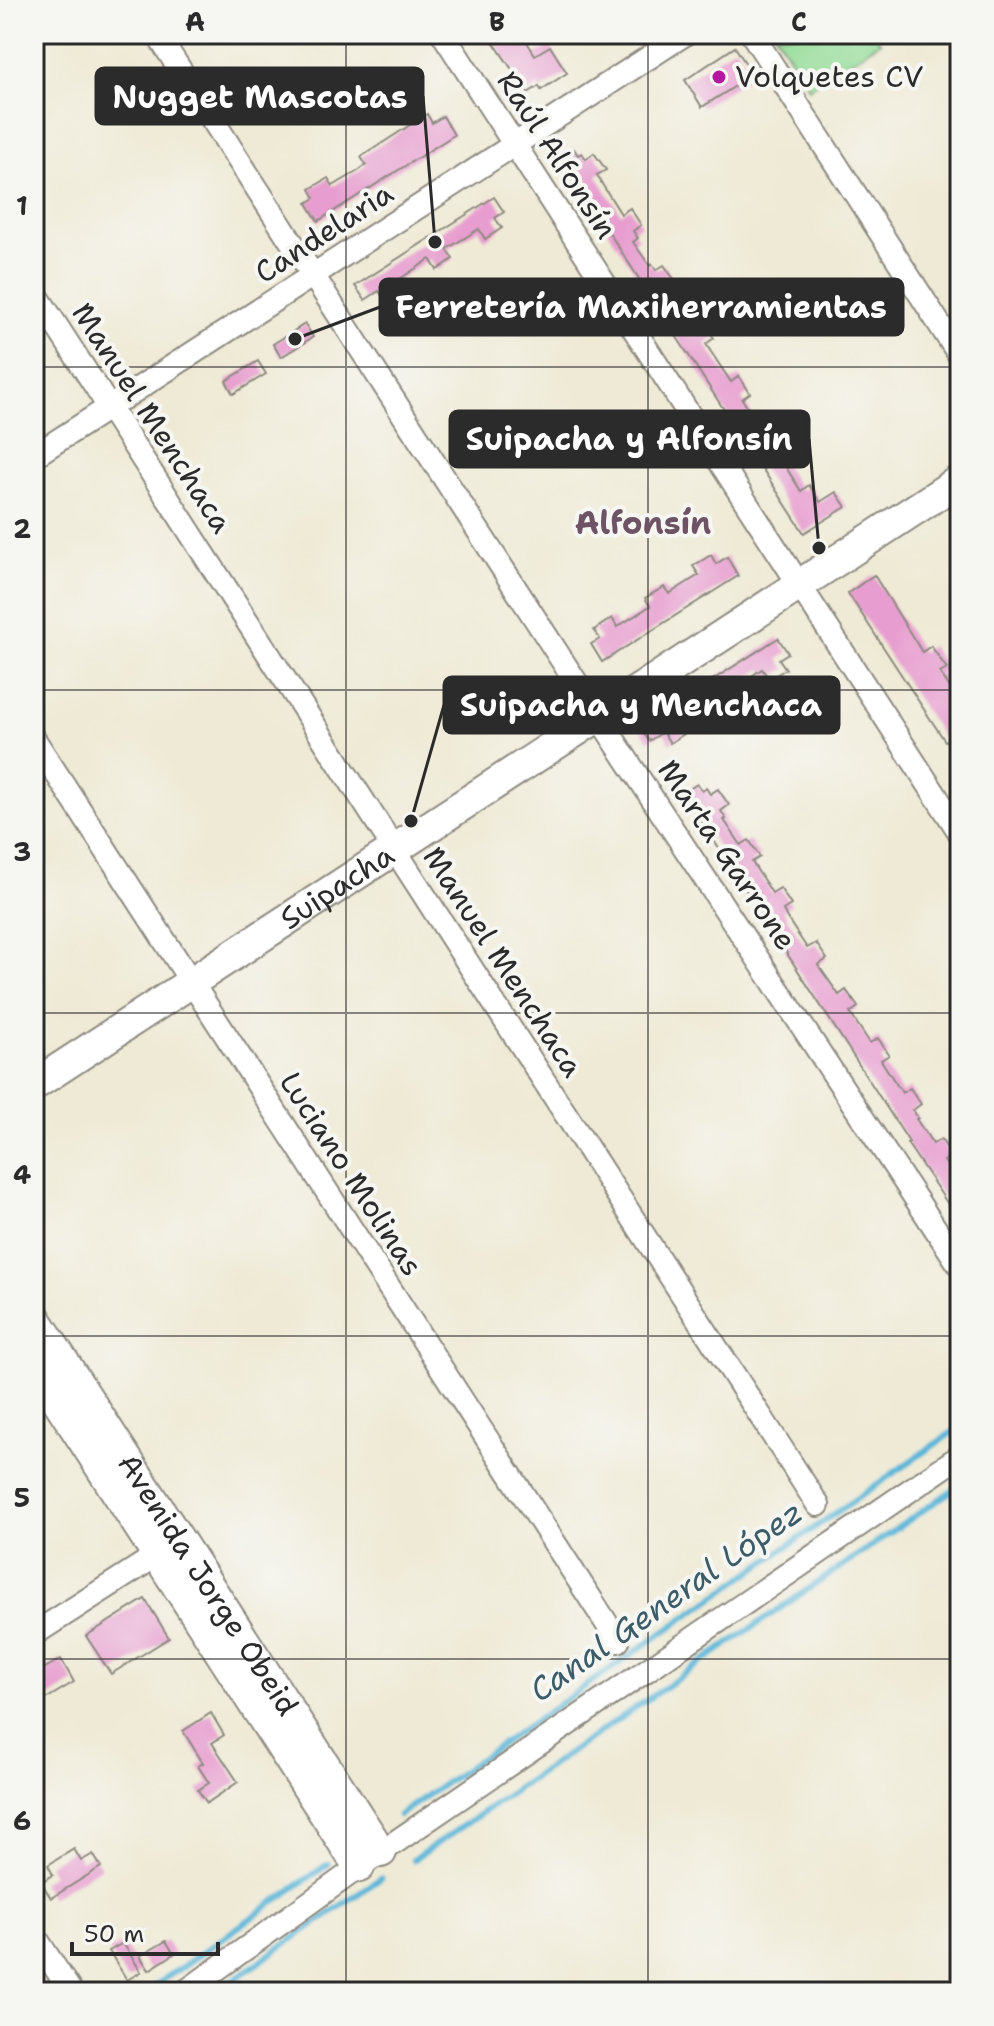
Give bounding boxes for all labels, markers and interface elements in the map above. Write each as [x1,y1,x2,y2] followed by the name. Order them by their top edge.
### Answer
[185,4,205,39] text: A
[489,4,505,39] text: B
[791,4,807,39] text: C
[735,56,923,97] place label: Volquetes CV
[488,63,627,247] street label: Raúl Alfonsín
[96,68,423,124] callout: Nugget Mascotas
[710,68,728,86] marker: Volquetes CV
[112,75,408,118] text: Nugget Mascotas
[247,172,401,293] street label: Candelaria
[16,188,28,223] text: 1
[380,279,903,335] callout: Ferretería Maxiherramientas
[395,285,887,328] text: Ferretería Maxiherramientas
[63,295,242,541] street label: Manuel Menchaca
[450,411,809,467] callout: Suipacha y Alfonsín
[465,417,793,460] text: Suipacha y Alfonsín
[575,501,711,544] district label: Alfonsín
[13,511,31,546] text: 2
[444,677,839,733] callout: Suipacha y Menchaca
[460,683,822,726] text: Suipacha y Menchaca
[648,751,806,958] street label: Marta Garrone
[13,834,31,869] text: 3
[272,834,402,939] street label: Suipacha
[414,839,593,1085] street label: Manuel Menchaca
[270,1064,433,1284] street label: Luciano Molinas
[13,1157,31,1192] text: 4
[108,1445,308,1723] street label: Avenida Jorge Obeid
[14,1480,30,1515] text: 5
[521,1490,811,1711] water label: Canal General López
[13,1803,31,1838] text: 6
[72,1906,218,1956] scale bar
[84,1918,144,1950] text: 50 m

